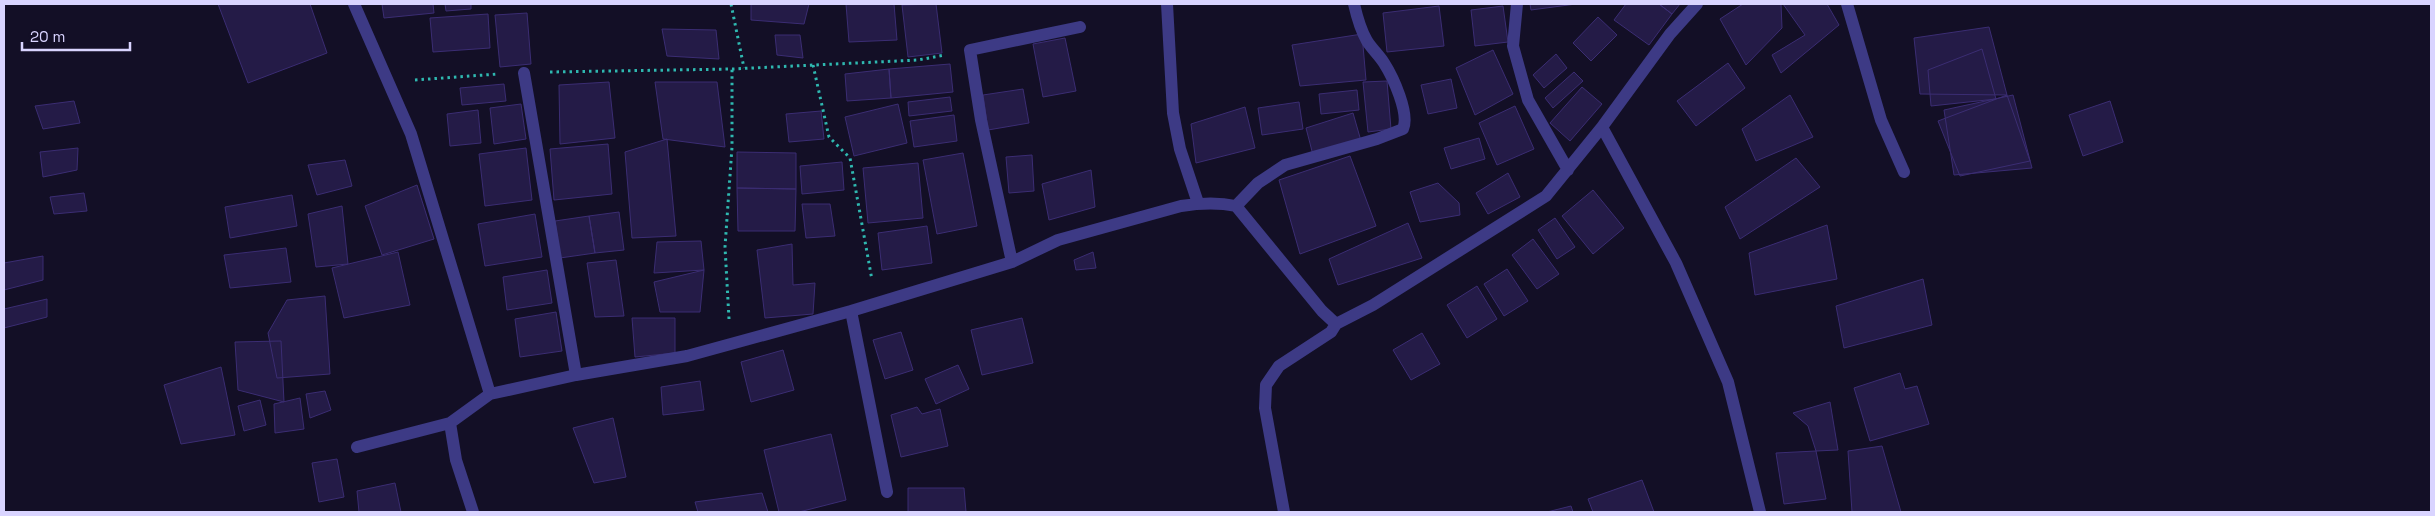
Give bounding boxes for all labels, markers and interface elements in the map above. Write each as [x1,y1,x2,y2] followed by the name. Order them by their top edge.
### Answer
[22,20,130,52] scale bar
[30,27,65,46] text: 20 m

